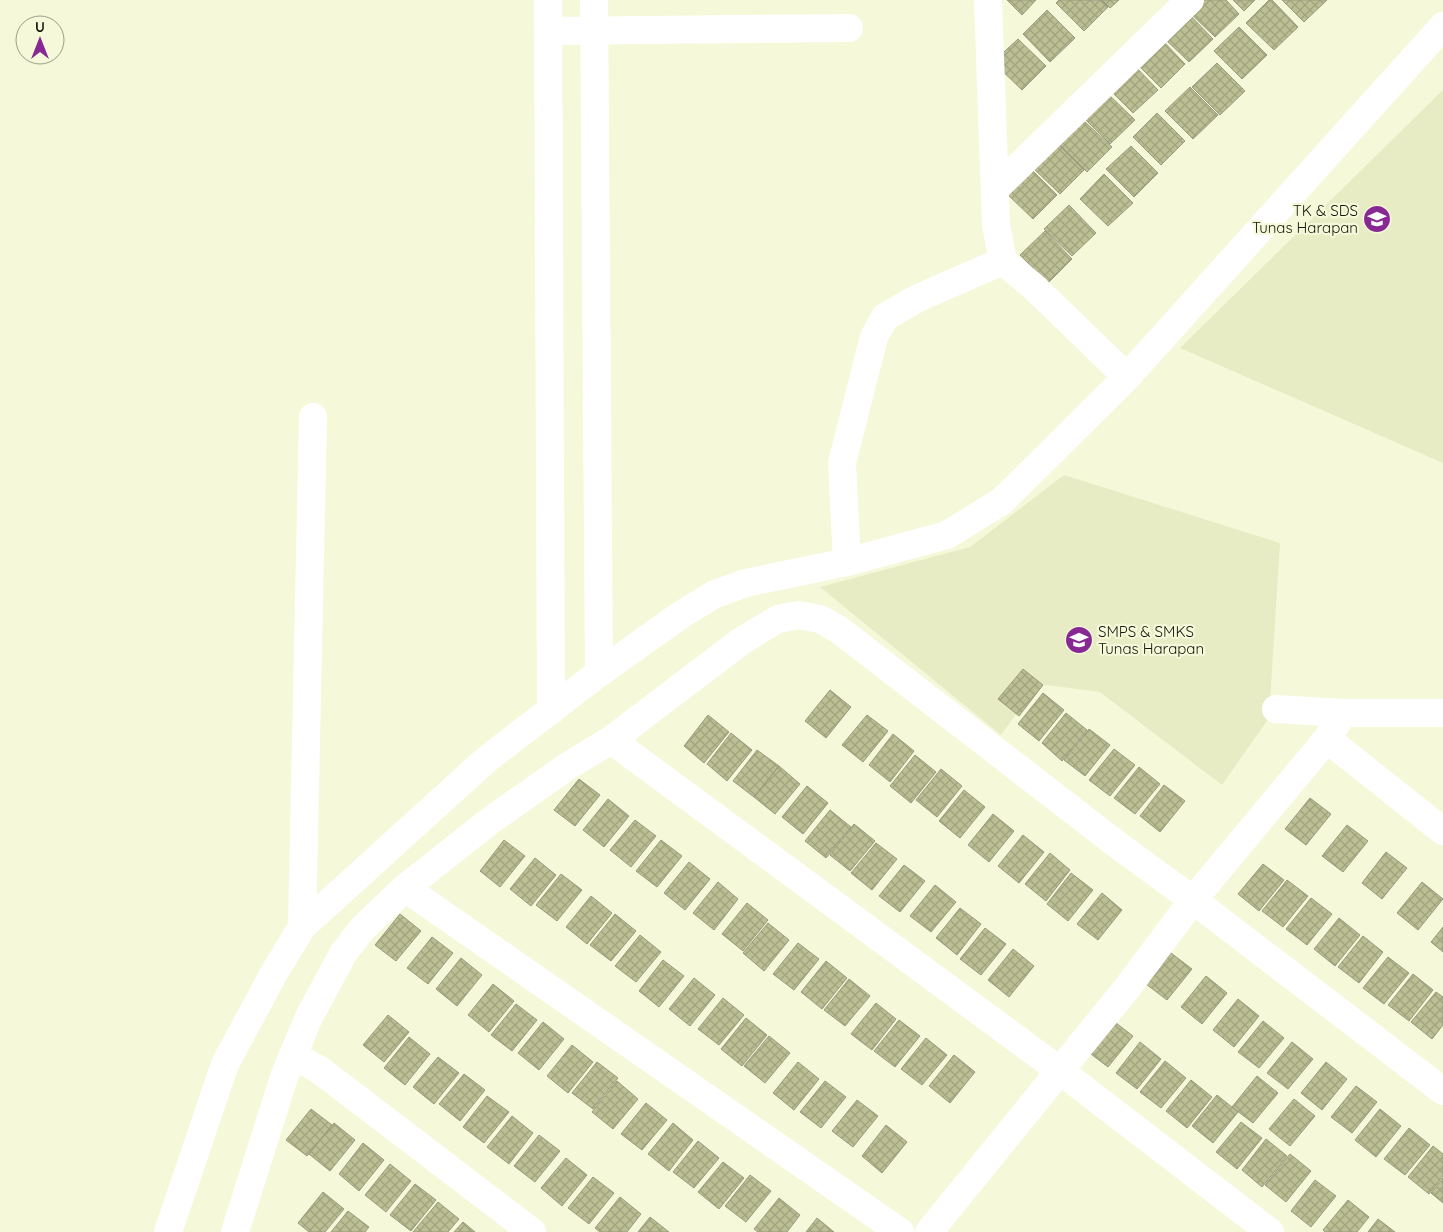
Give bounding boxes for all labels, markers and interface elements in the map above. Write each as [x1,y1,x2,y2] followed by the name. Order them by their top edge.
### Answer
[15,15,65,65] north arrow
[35,18,45,36] text: U
[1252,201,1358,237] place label: TK & SDS Tunas Harapan
[1362,204,1392,234] school or university icon: TK & SDS Tunas Harapan
[1098,622,1204,658] place label: SMPS & SMKS Tunas Harapan
[1064,625,1094,655] school or university icon: SMPS & SMKS Tunas Harapan

